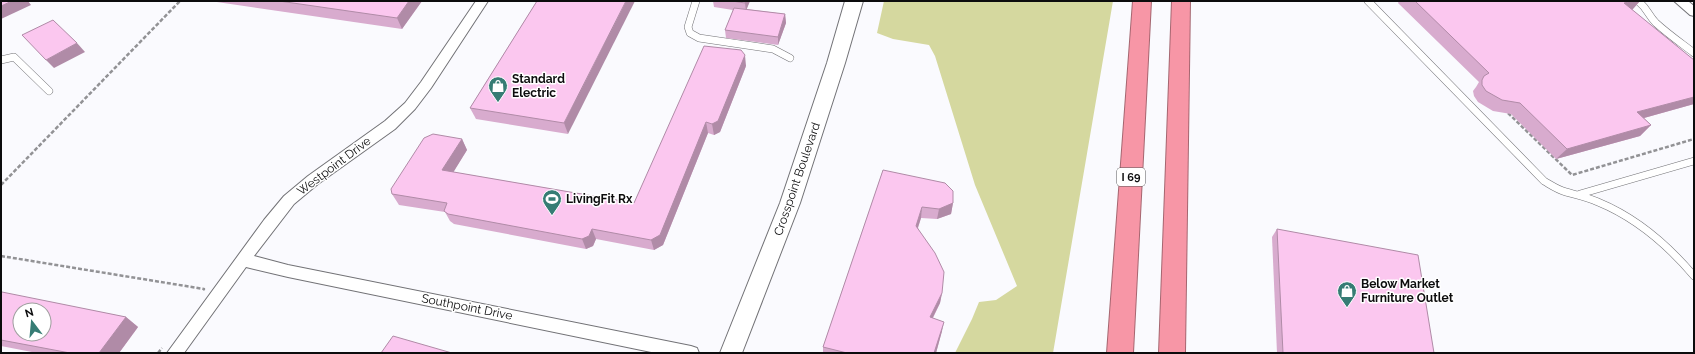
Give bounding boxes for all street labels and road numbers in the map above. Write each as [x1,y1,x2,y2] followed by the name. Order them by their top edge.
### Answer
[771,121,823,237] street label: Crosspoint Boulevard
[294,134,374,198] street label: Westpoint Drive
[1117,168,1145,186] road number: I 69
[420,291,514,323] street label: Southpoint Drive

